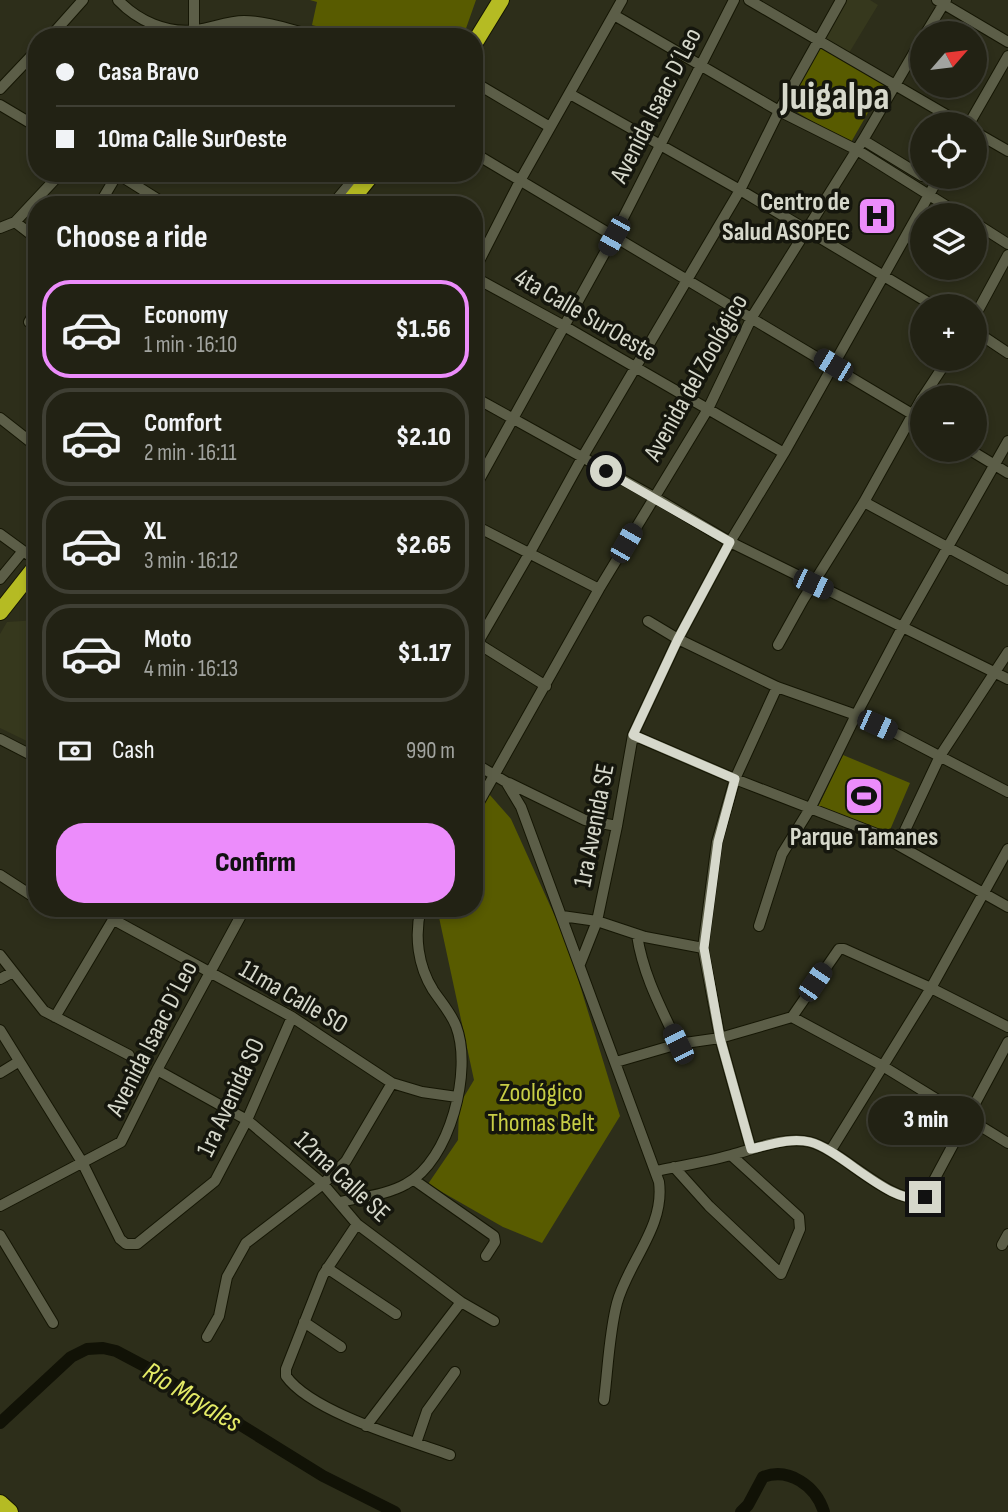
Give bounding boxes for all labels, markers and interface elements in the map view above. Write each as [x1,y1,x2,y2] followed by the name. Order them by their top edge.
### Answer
[910,21,987,98] north arrow
[910,21,987,462] map controls
[604,23,709,189] street label: Avenida Isaac D´Leo
[98,57,199,88] text: Casa Bravo
[779,73,890,121] district label: Juigalpa
[910,112,987,189] button: locate
[98,124,287,155] text: 10ma Calle SurOeste
[722,187,850,248] place label: Centro de Salud ASOPEC
[856,195,898,237] hospital icon: Centro de Salud ASOPEC
[910,203,987,280] button: layers
[595,213,634,259] car
[56,218,208,257] text: Choose a ride
[508,262,662,369] street label: 4ta Calle SurOeste
[637,289,755,467] street label: Avenida del Zoológico
[910,294,987,371] button: +
[60,298,123,361] icon: car
[144,300,228,331] text: Economy
[395,314,451,345] text: $1.56
[144,331,237,359] text: 1 min · 16:10
[810,345,857,385] car
[910,385,987,462] button: −
[60,406,123,469] icon: car
[144,408,222,439] text: Comfort
[396,422,451,453] text: $2.10
[144,439,236,467] text: 2 min · 16:11
[590,455,622,487] route start
[60,514,123,577] icon: car
[144,516,166,547] text: XL
[607,520,646,566] car
[396,530,451,561] text: $2.65
[144,547,238,575] text: 3 min · 16:12
[790,566,837,602] car
[60,622,123,685] icon: car
[144,624,192,655] text: Moto
[398,638,451,669] text: $1.17
[144,655,238,683] text: 4 min · 16:13
[854,707,901,743] car
[56,732,94,770] icon: cash
[112,735,155,766] text: Cash
[406,737,455,765] text: 990 m
[567,761,622,890] street label: 1ra Avenida SE
[843,775,885,817] sports icon: Parque Tamanes
[790,822,938,853] place label: Parque Tamanes
[56,823,455,903] button: Confirm
[233,954,353,1041] street label: 11ma Calle SO
[100,956,205,1122] street label: Avenida Isaac D´Leo
[795,959,836,1005] car
[660,1021,697,1067] car
[190,1034,272,1162] street label: 1ra Avenida SO
[487,1078,595,1139] park label: Zoológico Thomas Belt
[867,1096,983,1144] callout: 3 min
[904,1106,948,1134] text: 3 min
[288,1125,396,1229] street label: 12ma Calle SE
[909,1181,941,1213] route end
[137,1355,247,1439] water label: Río Mayales

